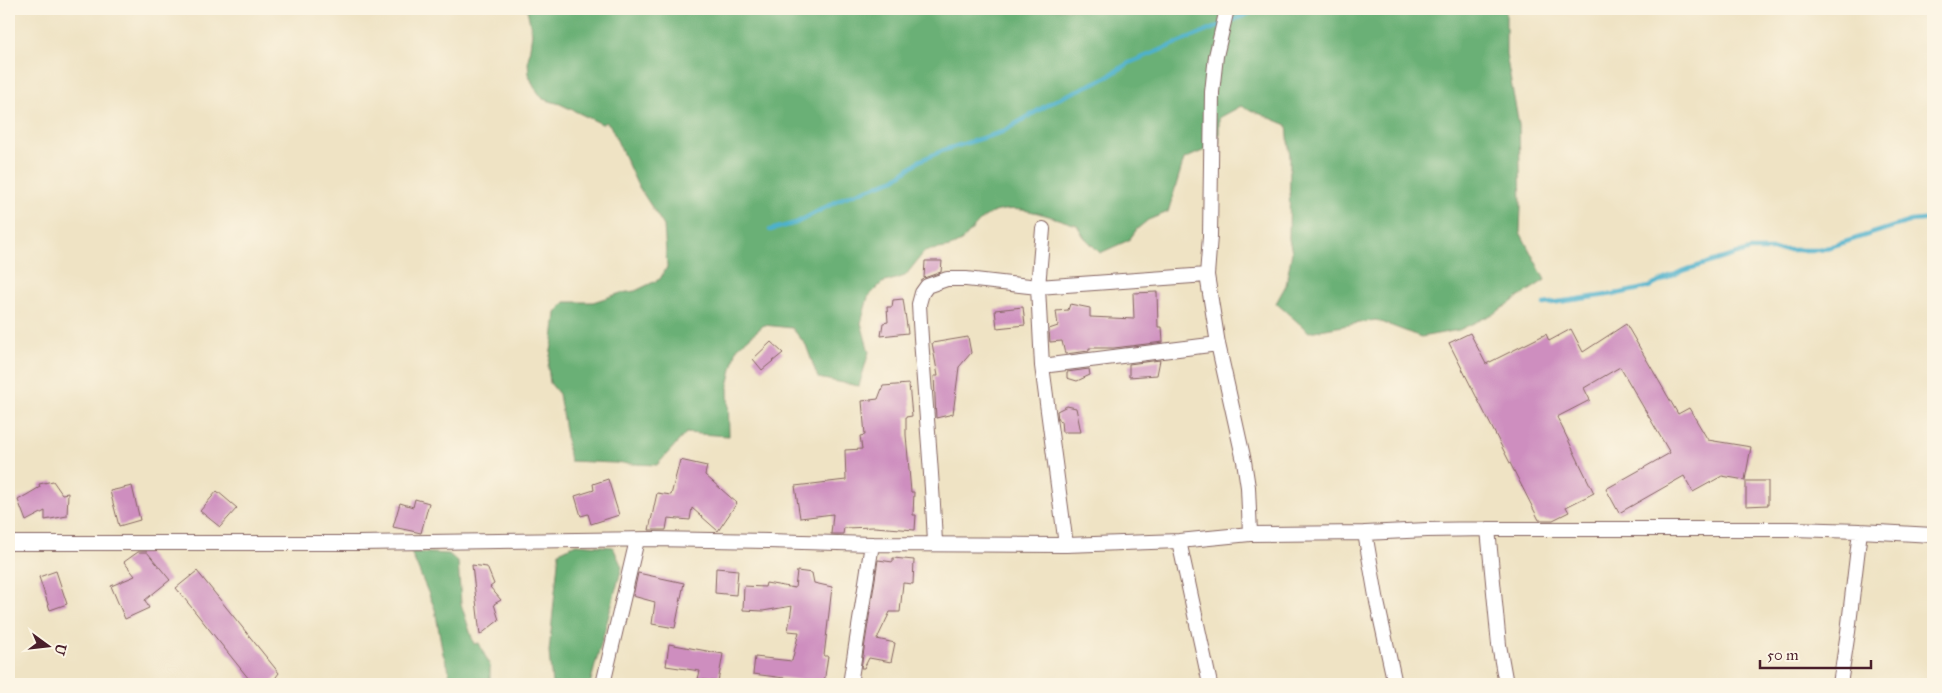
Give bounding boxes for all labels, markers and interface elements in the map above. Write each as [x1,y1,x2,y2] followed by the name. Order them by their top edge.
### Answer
[22,620,72,670] north arrow
[1760,638,1871,670] scale bar
[50,642,70,658] text: U
[1767,646,1799,664] text: 50 m

